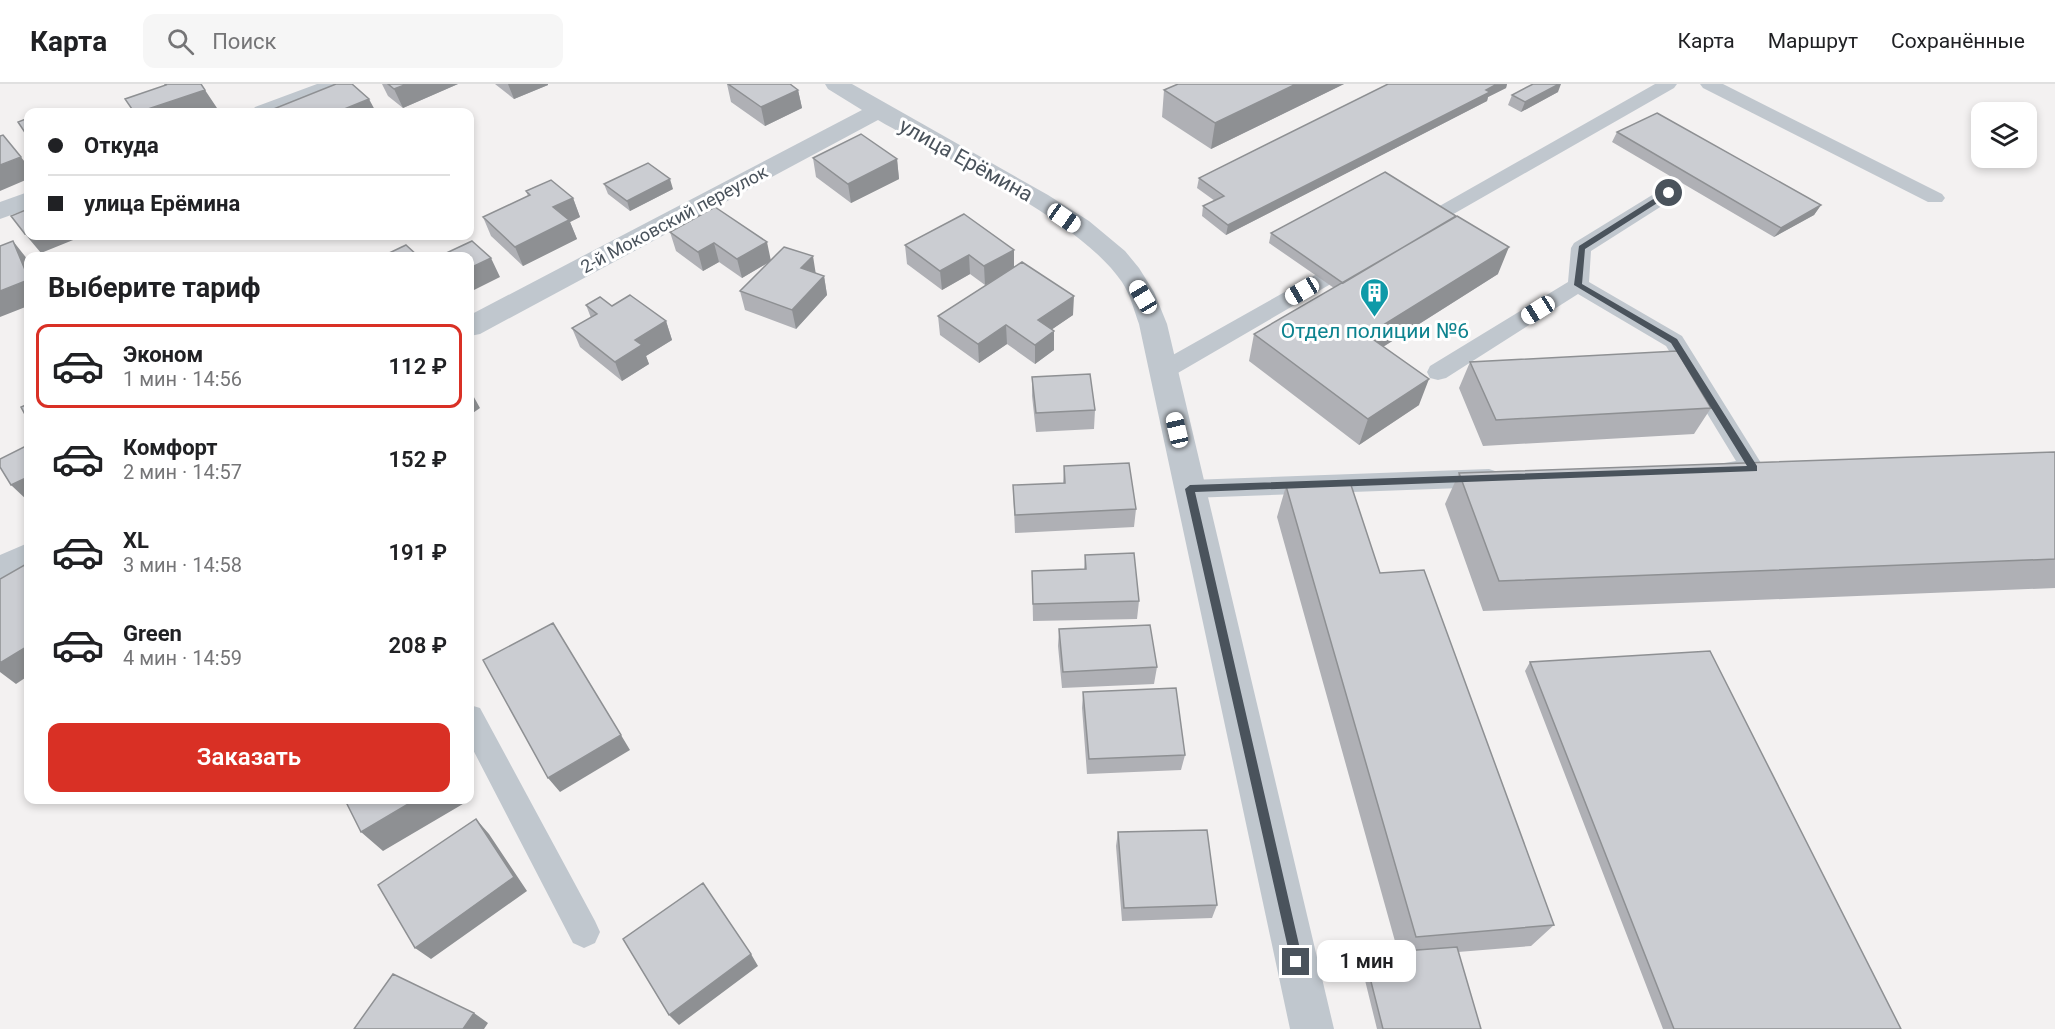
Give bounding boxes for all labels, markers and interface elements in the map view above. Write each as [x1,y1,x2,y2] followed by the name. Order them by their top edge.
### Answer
[143,14,563,68] search box
[30,25,107,58] text: Карта
[164,25,197,58] icon: search
[212,29,277,54] text: Поиск
[1678,29,1735,53] text: Карта
[1768,29,1858,53] text: Маршрут
[1891,29,2025,53] text: Сохранённые
[1971,102,2037,168] map controls
[1971,102,2037,168] button: layers
[895,113,1037,207] street label: улица Ерёмина
[84,133,159,158] text: Откуда
[577,161,771,277] street label: 2-й Моковский переулок
[1655,179,1682,206] route start
[84,191,240,216] text: улица Ерёмина
[1044,200,1084,236] car
[48,272,260,304] text: Выберите тариф
[1282,274,1322,308] car
[1359,276,1391,318] building icon: Отдел полиции №6
[1126,277,1160,317] car
[1518,293,1558,327] car
[1281,319,1469,343] place label: Отдел полиции №6
[51,339,105,393] icon: car
[123,342,203,367] text: Эконом
[389,354,447,379] text: 112 ₽
[123,367,242,391] text: 1 мин · 14:56
[1164,410,1190,450] car
[51,432,105,486] icon: car
[123,435,218,460] text: Комфорт
[389,447,447,472] text: 152 ₽
[123,460,242,484] text: 2 мин · 14:57
[51,525,105,579] icon: car
[123,528,149,553] text: XL
[389,540,447,565] text: 191 ₽
[123,553,242,577] text: 3 мин · 14:58
[51,618,105,672] icon: car
[123,621,182,646] text: Green
[389,633,447,658] text: 208 ₽
[123,646,242,670] text: 4 мин · 14:59
[48,723,450,792] button: Заказать
[1317,941,1416,983] callout: 1 мин
[1282,948,1309,975] route end
[1339,949,1394,973] text: 1 мин

